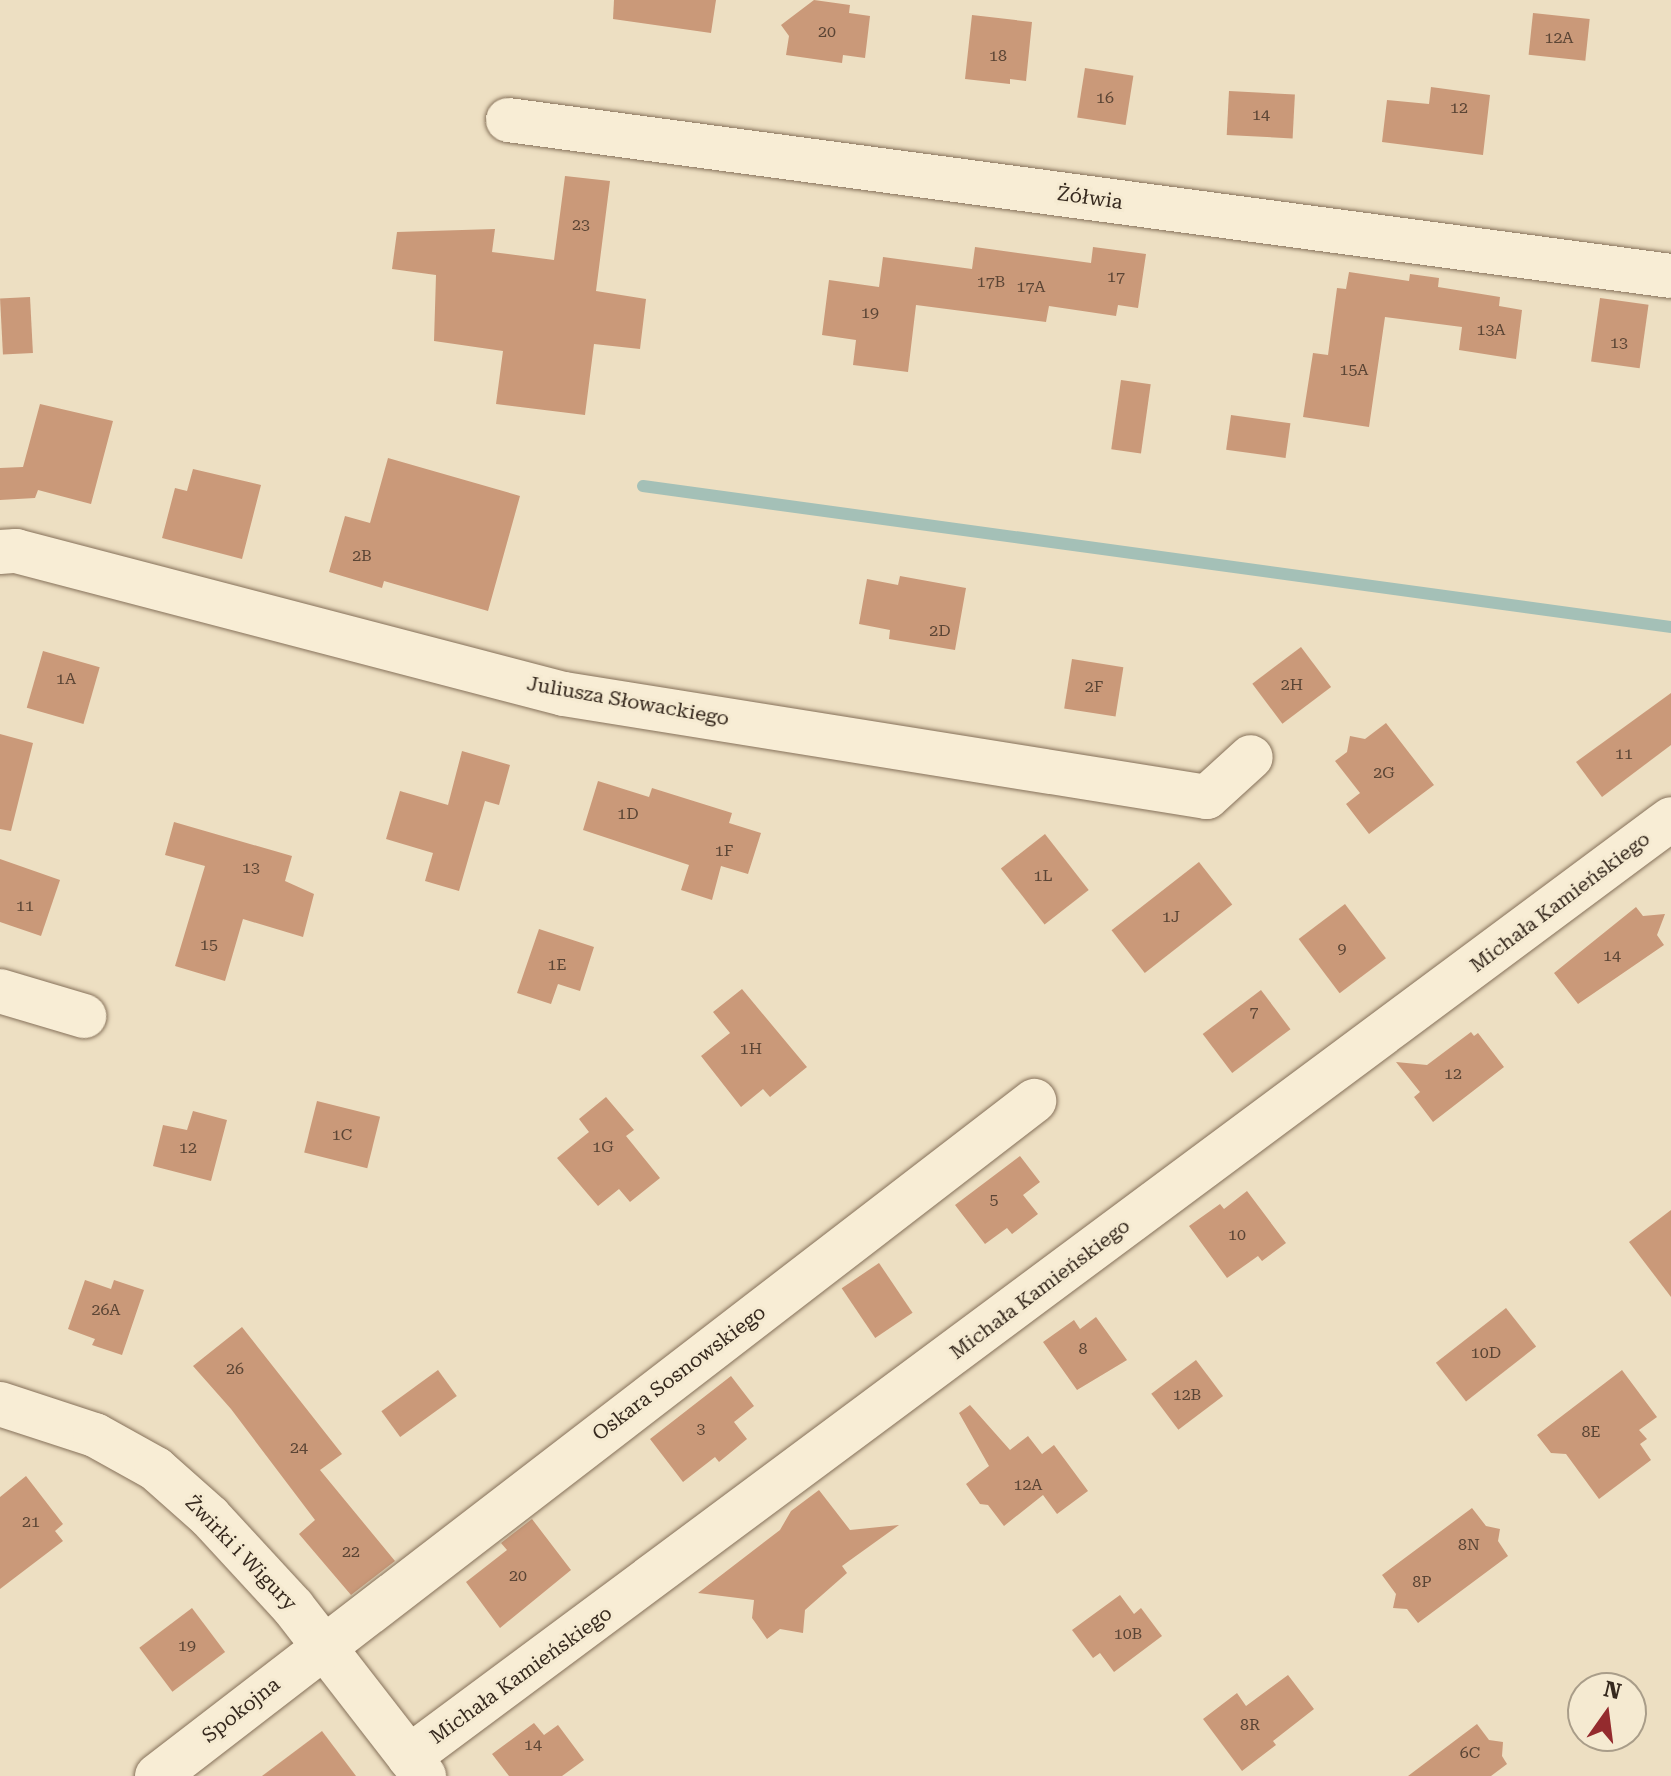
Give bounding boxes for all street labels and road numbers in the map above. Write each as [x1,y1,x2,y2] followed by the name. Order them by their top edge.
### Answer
[1056,182,1124,214] street label: Żółwia
[525,671,731,731] street label: Juliusza Słowackiego
[1465,827,1655,977] street label: Michała Kamieńskiego
[945,1214,1135,1364] street label: Michała Kamieńskiego
[588,1300,770,1446] street label: Oskara Sosnowskiego
[180,1491,302,1615] street label: Żwirki i Wigury
[425,1601,617,1749] street label: Michała Kamieńskiego
[197,1672,285,1748] street label: Spokojna

